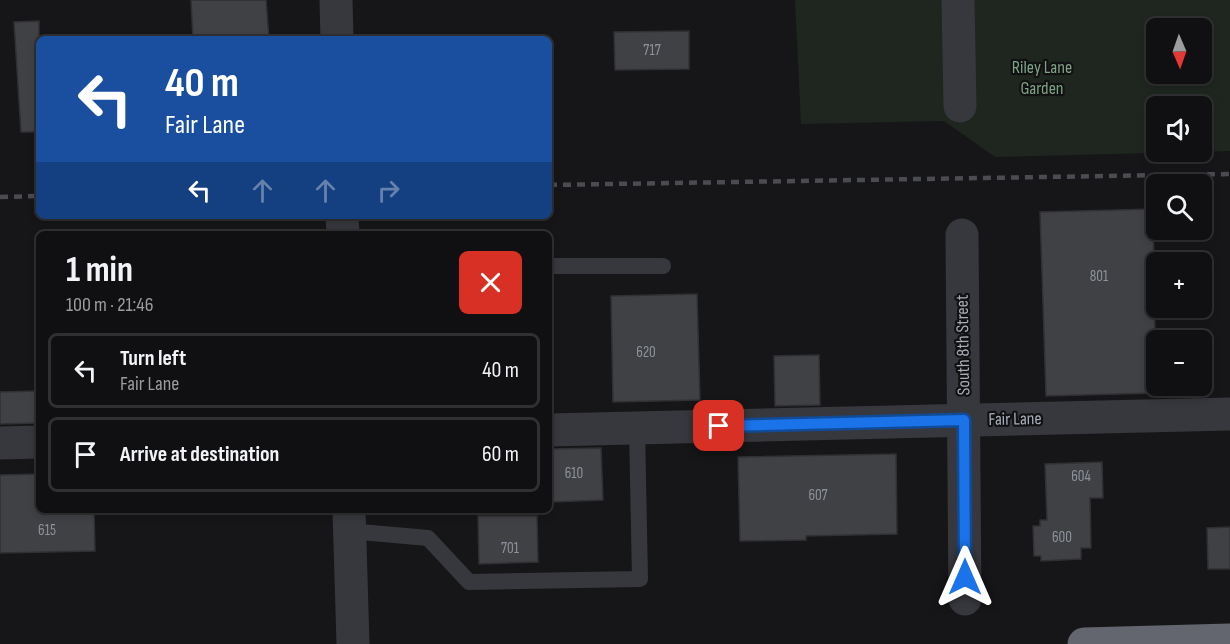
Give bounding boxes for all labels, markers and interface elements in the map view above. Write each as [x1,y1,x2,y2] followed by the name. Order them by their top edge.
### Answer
[1146,18,1212,84] north arrow
[1146,18,1212,396] map controls
[643,41,661,60] house number: 717
[1012,57,1072,99] park label: Riley Lane Garden
[165,58,239,109] text: 40 m
[66,60,144,138] icon: left
[1146,96,1212,162] button: sound
[165,109,245,141] text: Fair Lane
[183,174,216,207] icon: left
[246,174,279,207] icon: ahead
[309,174,342,207] icon: ahead
[372,174,405,207] icon: right
[1146,174,1212,240] button: search
[66,249,133,292] text: 1 min
[459,251,522,314] button: close
[1146,252,1212,318] button: +
[1090,267,1109,286] house number: 801
[66,293,153,317] text: 100 m · 21:46
[952,294,974,396] street label: South 8th Street
[1146,330,1212,396] button: −
[636,343,656,362] house number: 620
[120,345,186,372] text: Turn left
[69,354,102,387] icon: left
[482,357,519,384] text: 40 m
[120,372,179,396] text: Fair Lane
[693,400,744,451] pin
[988,408,1042,430] street label: Fair Lane
[702,409,735,442] icon: arrive
[69,438,102,471] icon: arrive
[120,441,279,468] text: Arrive at destination
[482,441,519,468] text: 60 m
[565,464,583,483] house number: 610
[1071,467,1091,486] house number: 604
[808,486,828,505] house number: 607
[38,521,56,540] house number: 615
[1052,528,1072,547] house number: 600
[501,539,520,558] house number: 701
[933,545,997,609] position arrow

